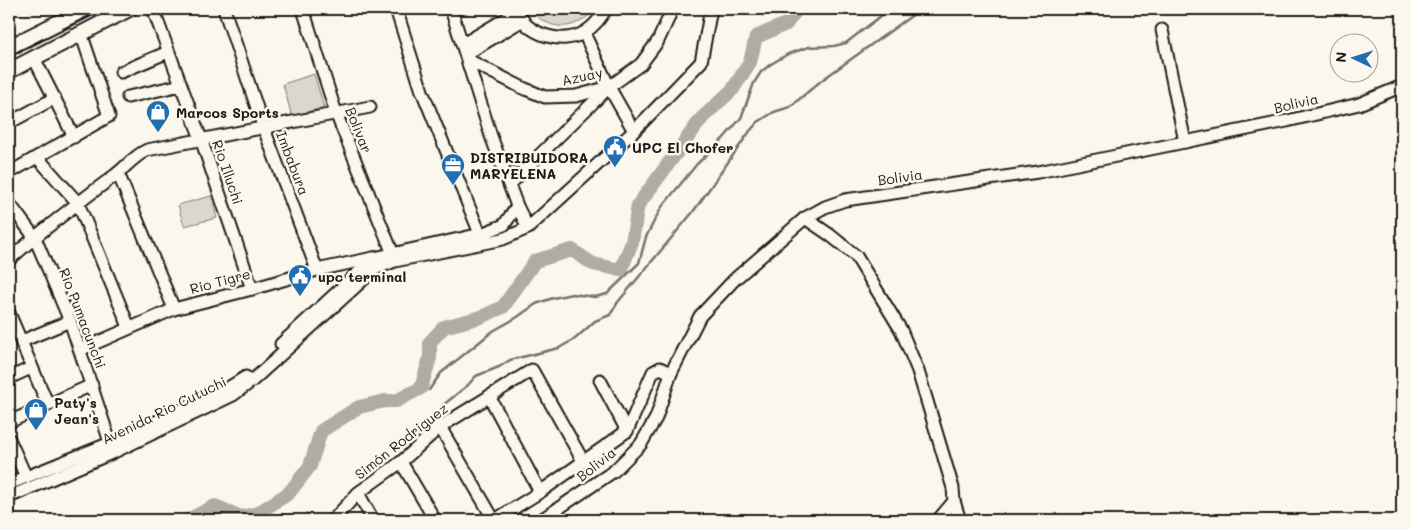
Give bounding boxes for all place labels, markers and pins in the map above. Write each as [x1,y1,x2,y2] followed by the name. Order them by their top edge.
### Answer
[145,99,171,133] shop icon: Marcos Sports
[176,103,279,122] place label: Marcos Sports
[602,134,628,168] public building icon: UPC El Chofer
[632,138,733,157] place label: UPC El Chofer
[470,148,589,183] place label: DISTRIBUIDORA MARYELENA
[440,152,466,186] office icon: DISTRIBUIDORA MARYELENA
[287,263,313,297] public building icon: upc terminal
[318,267,406,286] place label: upc terminal
[54,393,99,428] place label: Paty's Jean's
[23,397,49,431] shop icon: Paty's Jean's

